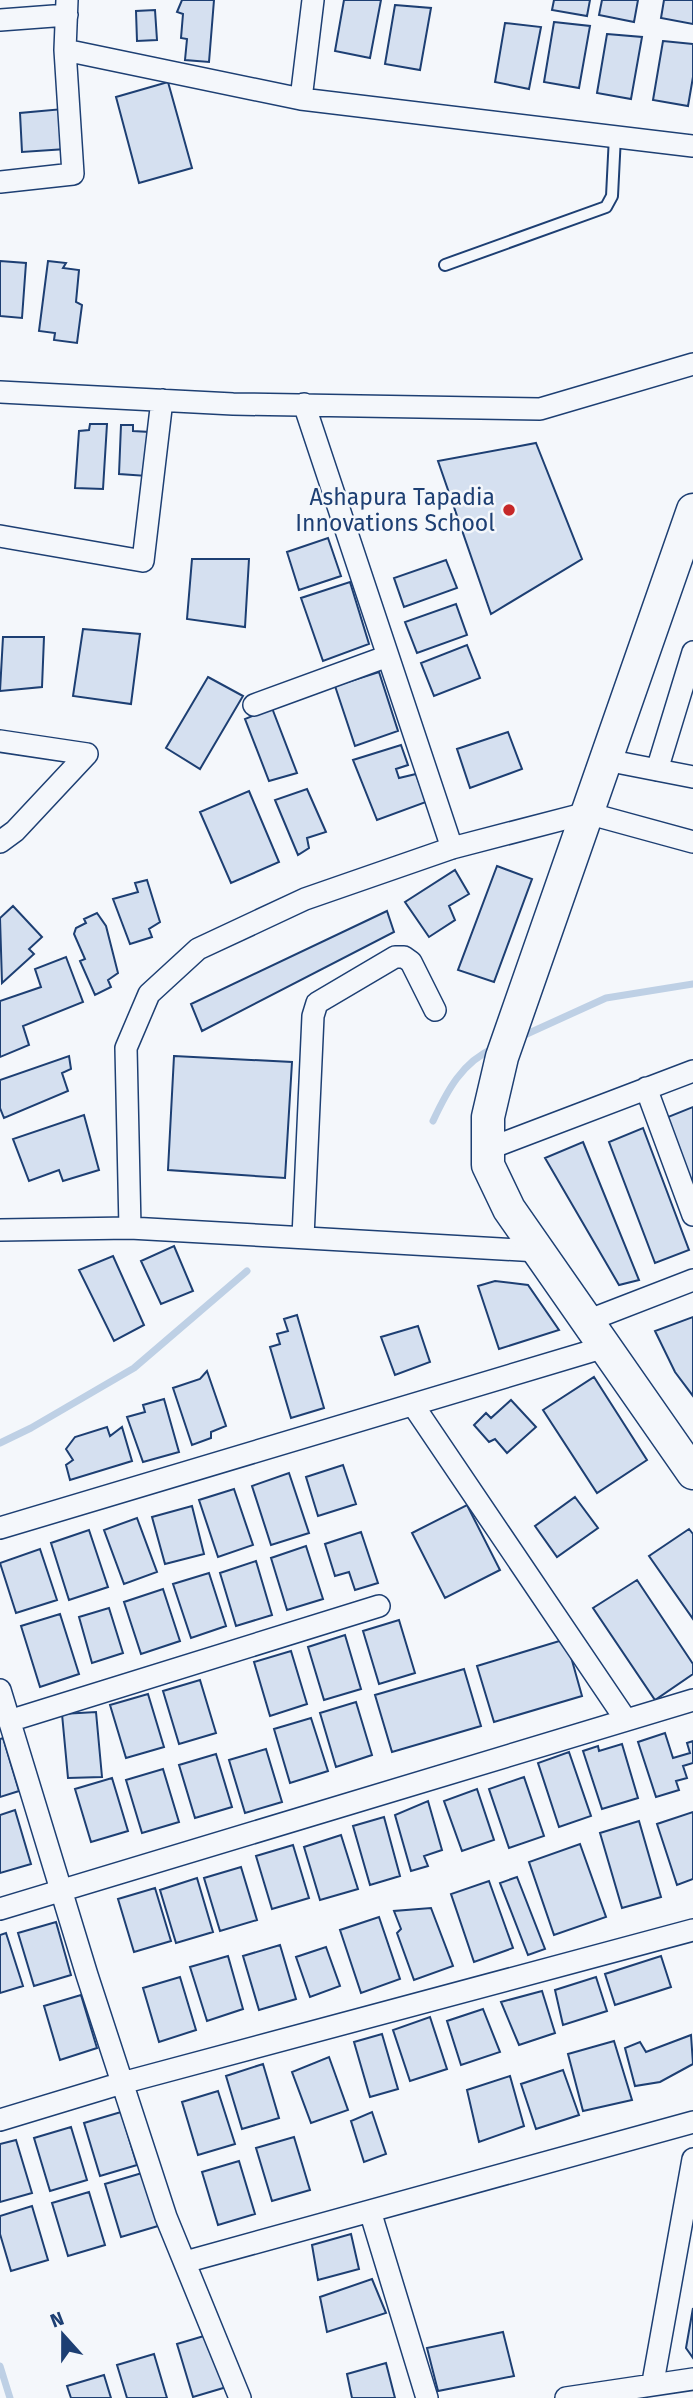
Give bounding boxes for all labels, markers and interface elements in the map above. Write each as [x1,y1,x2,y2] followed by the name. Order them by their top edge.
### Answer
[295,483,495,537] place label: Ashapura Tapadia Innovations School
[501,502,517,518] marker: Ashapura Tapadia Innovations School
[28,2300,98,2370] north arrow
[47,2307,67,2333] text: N

